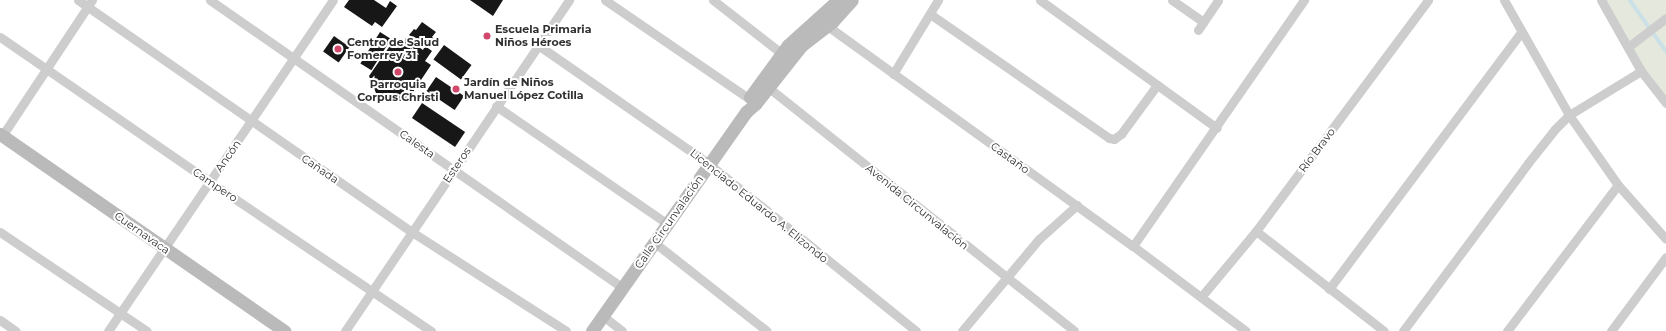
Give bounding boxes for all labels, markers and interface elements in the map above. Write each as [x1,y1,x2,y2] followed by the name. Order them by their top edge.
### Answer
[495,23,591,49] place label: Escuela Primaria Niños Héroes
[482,31,492,41] marker: Escuela Primaria Niños Héroes
[347,36,439,62] place label: Centro de Salud Fomerrey 31
[332,43,344,55] marker: Centro de Salud Fomerrey 31
[393,67,403,77] marker: Parroquia Corpus Christi
[464,76,584,102] place label: Jardín de Niños Manuel López Cotilla
[357,78,439,104] place label: Parroquia Corpus Christi
[451,84,461,94] marker: Jardín de Niños Manuel López Cotilla
[1296,125,1338,175] street label: Río Bravo
[397,127,437,161] street label: Calesta
[212,138,244,174] street label: Ancón
[988,140,1032,176] street label: Castaño
[440,145,474,185] street label: Esteros
[687,146,831,266] street label: Licenciado Eduardo A. Elizondo
[299,152,341,186] street label: Cañada
[863,162,971,252] street label: Avenida Circunvalación
[190,165,240,205] street label: Campero
[632,173,706,271] street label: Calle Circunvalación
[112,209,172,257] street label: Cuernavaca

